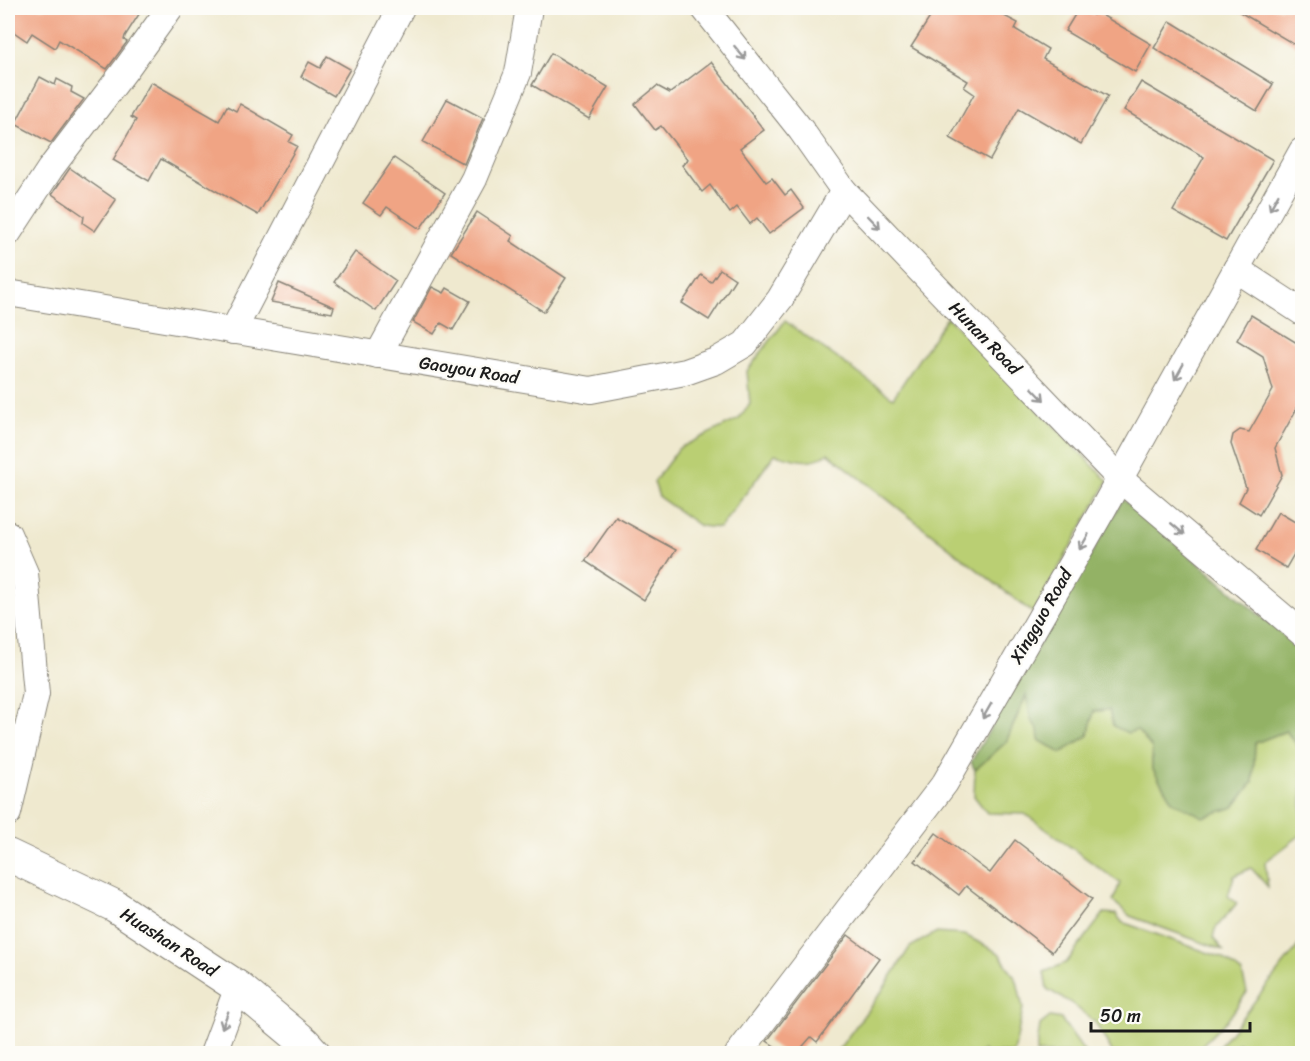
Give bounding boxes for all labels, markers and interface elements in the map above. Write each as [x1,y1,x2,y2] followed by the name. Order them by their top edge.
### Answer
[734,45,747,61] one-way arrow
[1268,192,1279,210] one-way arrow
[867,215,882,230] one-way arrow
[941,293,1030,384] street label: Hunan Road
[417,346,523,394] street label: Gaoyou Road
[1173,363,1185,380] one-way arrow
[1031,386,1045,401] one-way arrow
[1170,522,1186,535] one-way arrow
[1077,533,1089,550] one-way arrow
[1000,561,1082,671] street label: Xingguo Road
[980,702,992,719] one-way arrow
[114,898,226,987] street label: Huashan Road
[1091,995,1250,1033] scale bar
[1100,1000,1141,1032] text: 50 m
[219,1010,230,1029] one-way arrow

